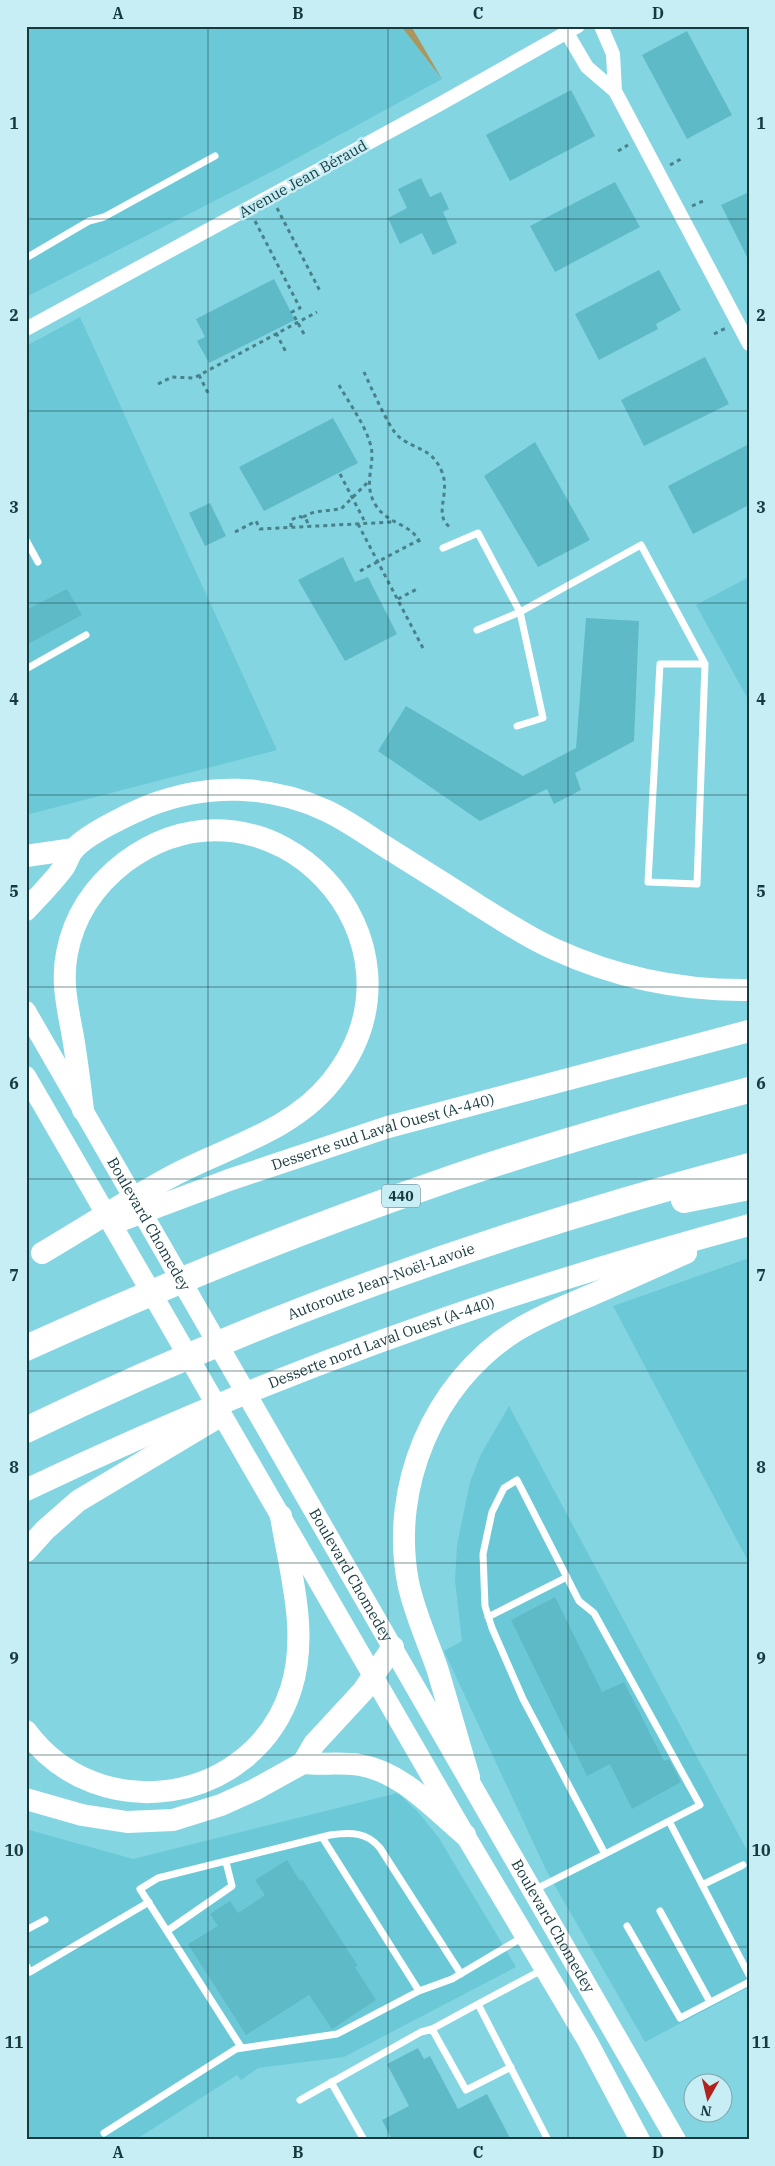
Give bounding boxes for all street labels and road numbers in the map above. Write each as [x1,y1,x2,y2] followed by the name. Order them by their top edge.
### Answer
[235,135,370,222] street label: Avenue Jean Béraud
[269,1089,496,1174] street label: Desserte sud Laval Ouest (A-440)
[103,1154,195,1294] street label: Boulevard Chomedey
[382,1184,420,1208] road number: 440
[285,1238,477,1324] street label: Autoroute Jean-Noël-Lavoie
[265,1292,497,1392] street label: Desserte nord Laval Ouest (A-440)
[305,1505,397,1645] street label: Boulevard Chomedey
[507,1856,599,1996] street label: Boulevard Chomedey

